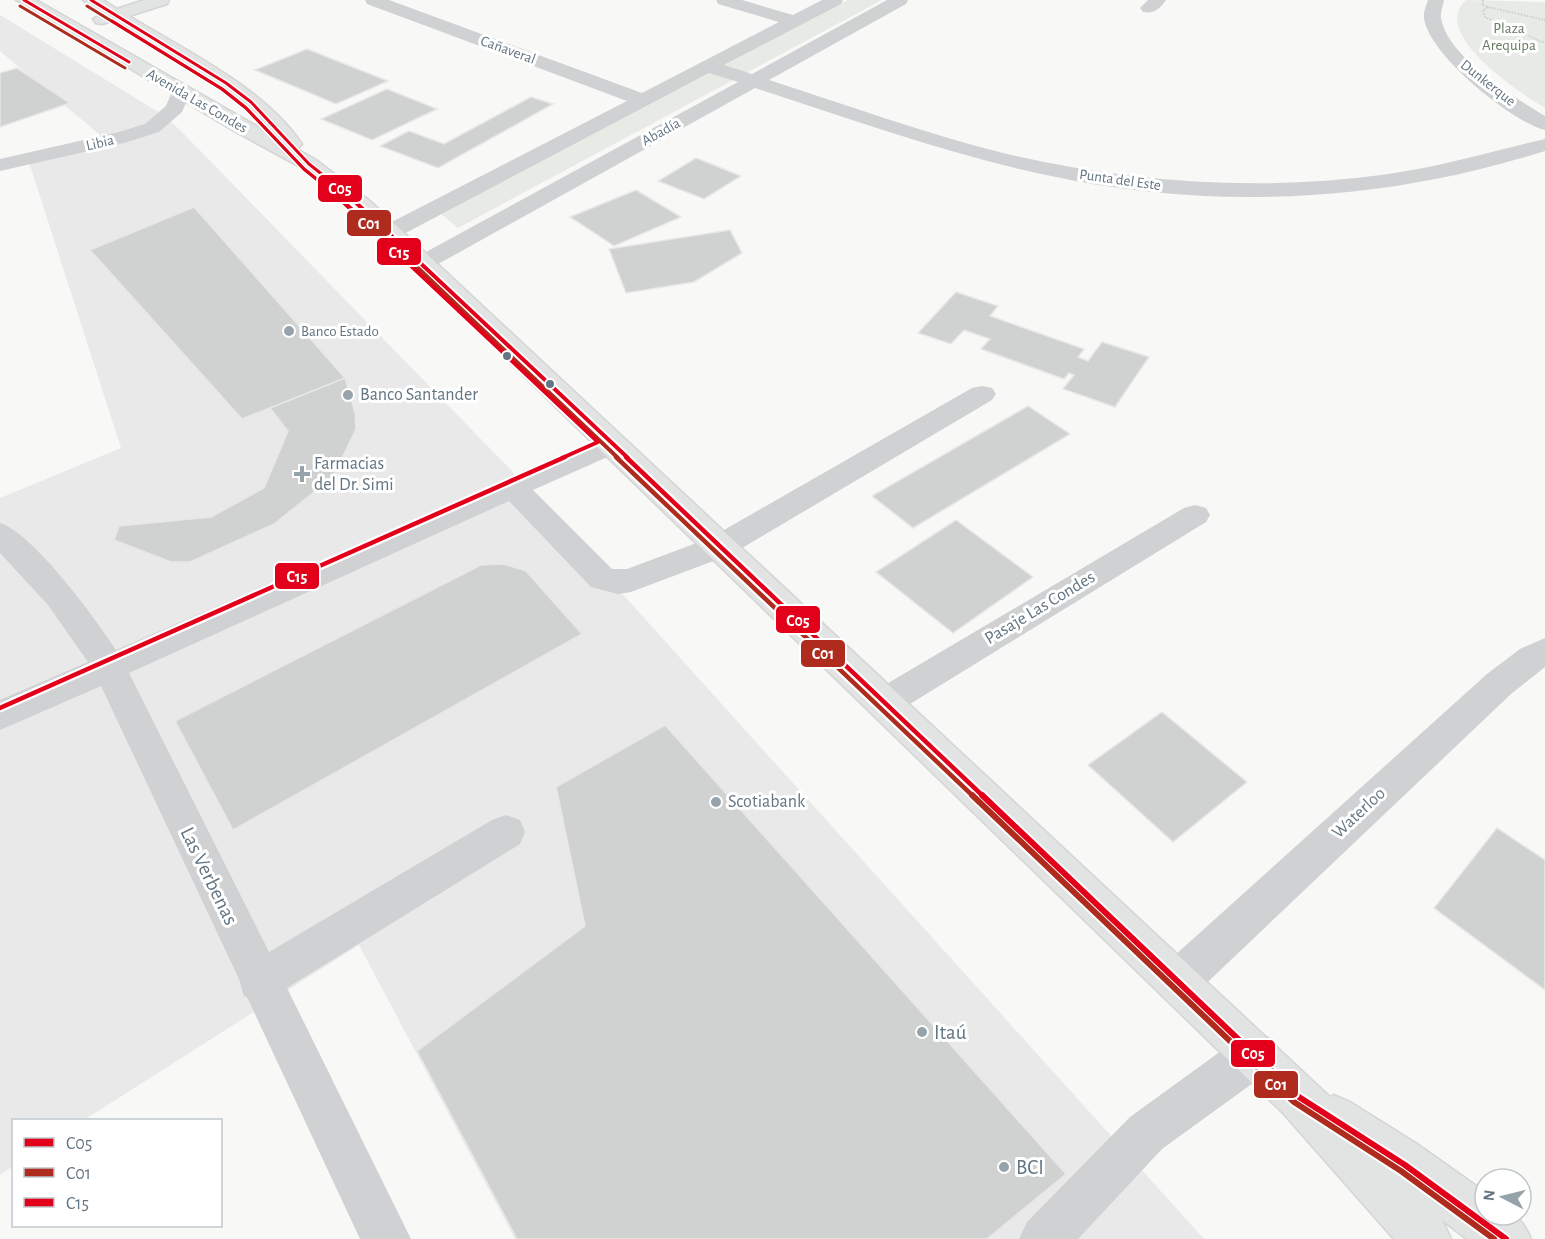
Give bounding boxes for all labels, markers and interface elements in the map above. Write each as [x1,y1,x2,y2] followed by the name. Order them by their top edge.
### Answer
[1482,21,1536,53] park label: Plaza Arequipa
[478,33,538,67] street label: Cañaveral
[1458,57,1518,109] street label: Dunkerque
[144,66,250,136] street label: Avenida Las Condes
[639,115,683,149] street label: Abadía
[85,133,115,153] street label: Libia
[1078,167,1162,193] street label: Punta del Este
[317,174,363,203] line badge: C05
[328,181,352,197] text: C05
[346,209,392,237] line badge: C01
[358,216,380,232] text: C01
[376,237,422,266] line badge: C15
[389,245,410,261] text: C15
[282,324,296,338] marker: Banco Estado
[301,324,379,339] place label: Banco Estado
[501,350,513,362] unlabelled marker
[544,378,556,390] unlabelled marker
[360,386,478,404] place label: Banco Santander
[341,388,355,402] marker: Banco Santander
[314,455,394,494] place label: Farmacias del Dr. Simi
[295,467,309,481] marker: Farmacias del Dr. Simi
[274,562,320,590] line badge: C15
[982,568,1098,648] street label: Pasaje Las Condes
[287,569,308,585] text: C15
[775,605,821,634] line badge: C05
[786,613,810,629] text: C05
[800,639,846,668] line badge: C01
[812,646,834,662] text: C01
[1329,784,1389,842] street label: Waterloo
[728,793,806,811] place label: Scotiabank
[709,795,723,809] marker: Scotiabank
[176,824,242,928] street label: Las Verbenas
[934,1022,967,1043] place label: Itaú
[915,1025,929,1039] marker: Itaú
[1230,1039,1276,1068] line badge: C05
[1241,1046,1265,1062] text: C05
[1253,1070,1299,1099] line badge: C01
[1265,1077,1287,1093] text: C01
[12,1119,222,1227] legend
[66,1135,92,1153] text: C05
[1016,1157,1044,1178] place label: BCI
[997,1160,1011,1174] marker: BCI
[66,1165,91,1183] text: C01
[1473,1167,1533,1227] north arrow
[1480,1189,1498,1202] text: N
[66,1195,89,1213] text: C15

